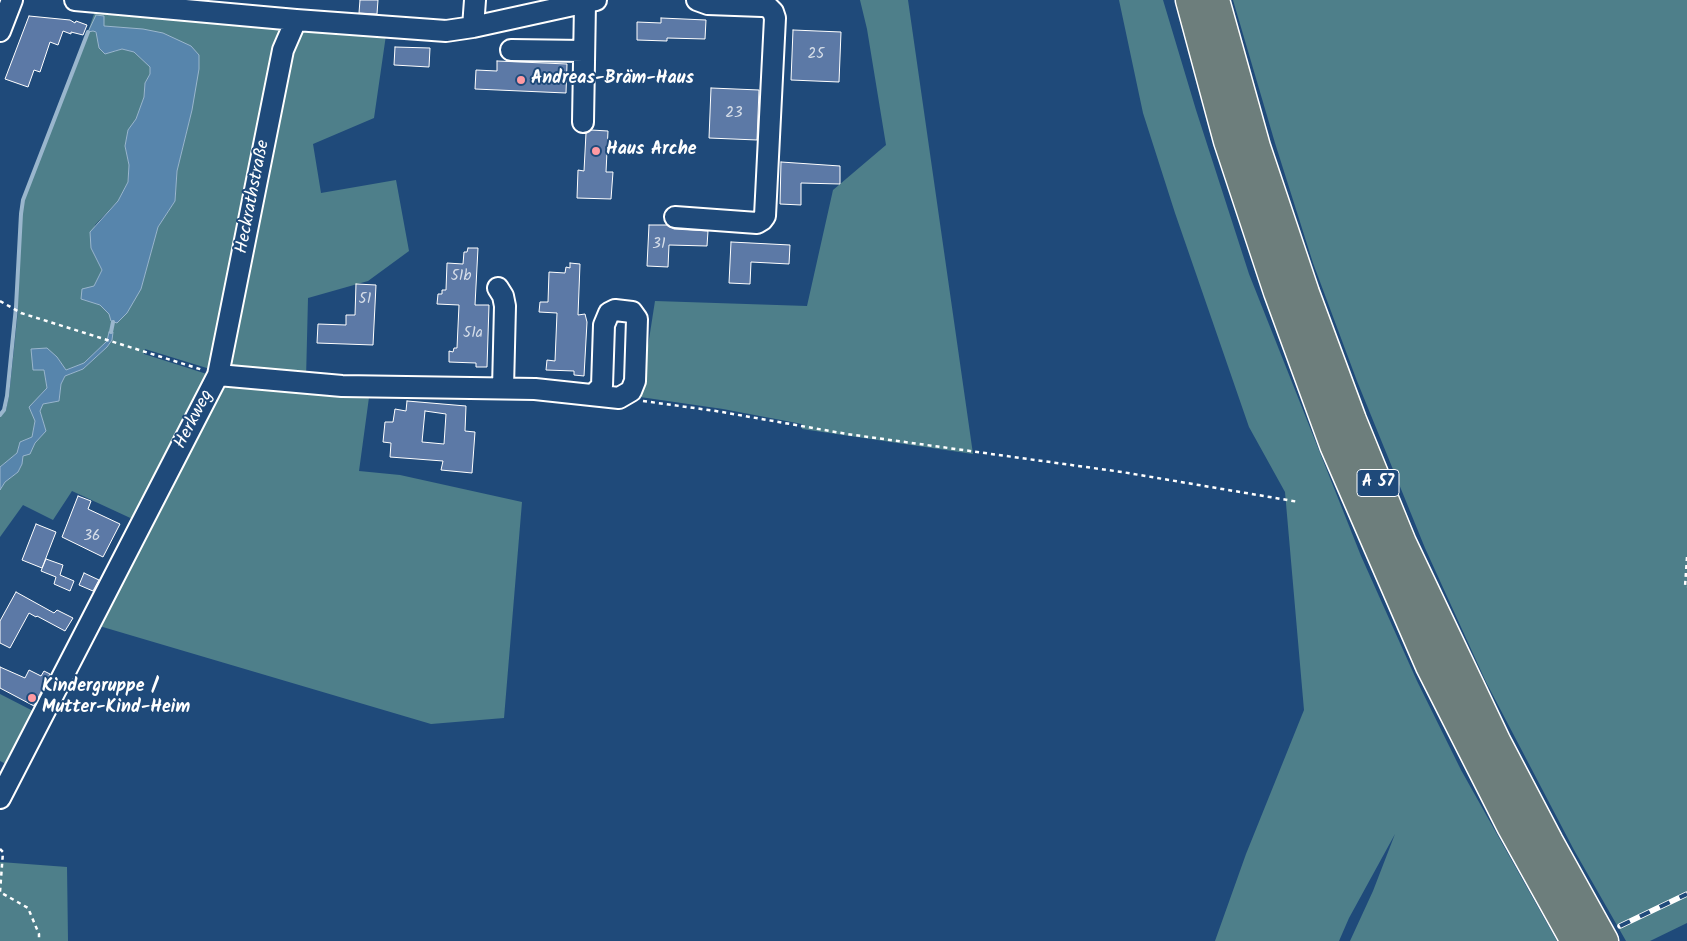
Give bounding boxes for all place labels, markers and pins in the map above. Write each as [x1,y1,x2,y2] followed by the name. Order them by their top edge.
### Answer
[531,69,694,91] place label: Andreas-Bräm-Haus
[515,74,527,86] marker: Andreas-Bräm-Haus
[606,140,697,162] place label: Haus Arche
[590,145,602,157] marker: Haus Arche
[42,677,190,720] place label: Kindergruppe / Mutter-Kind-Heim
[26,692,38,704] marker: Kindergruppe / Mutter-Kind-Heim

